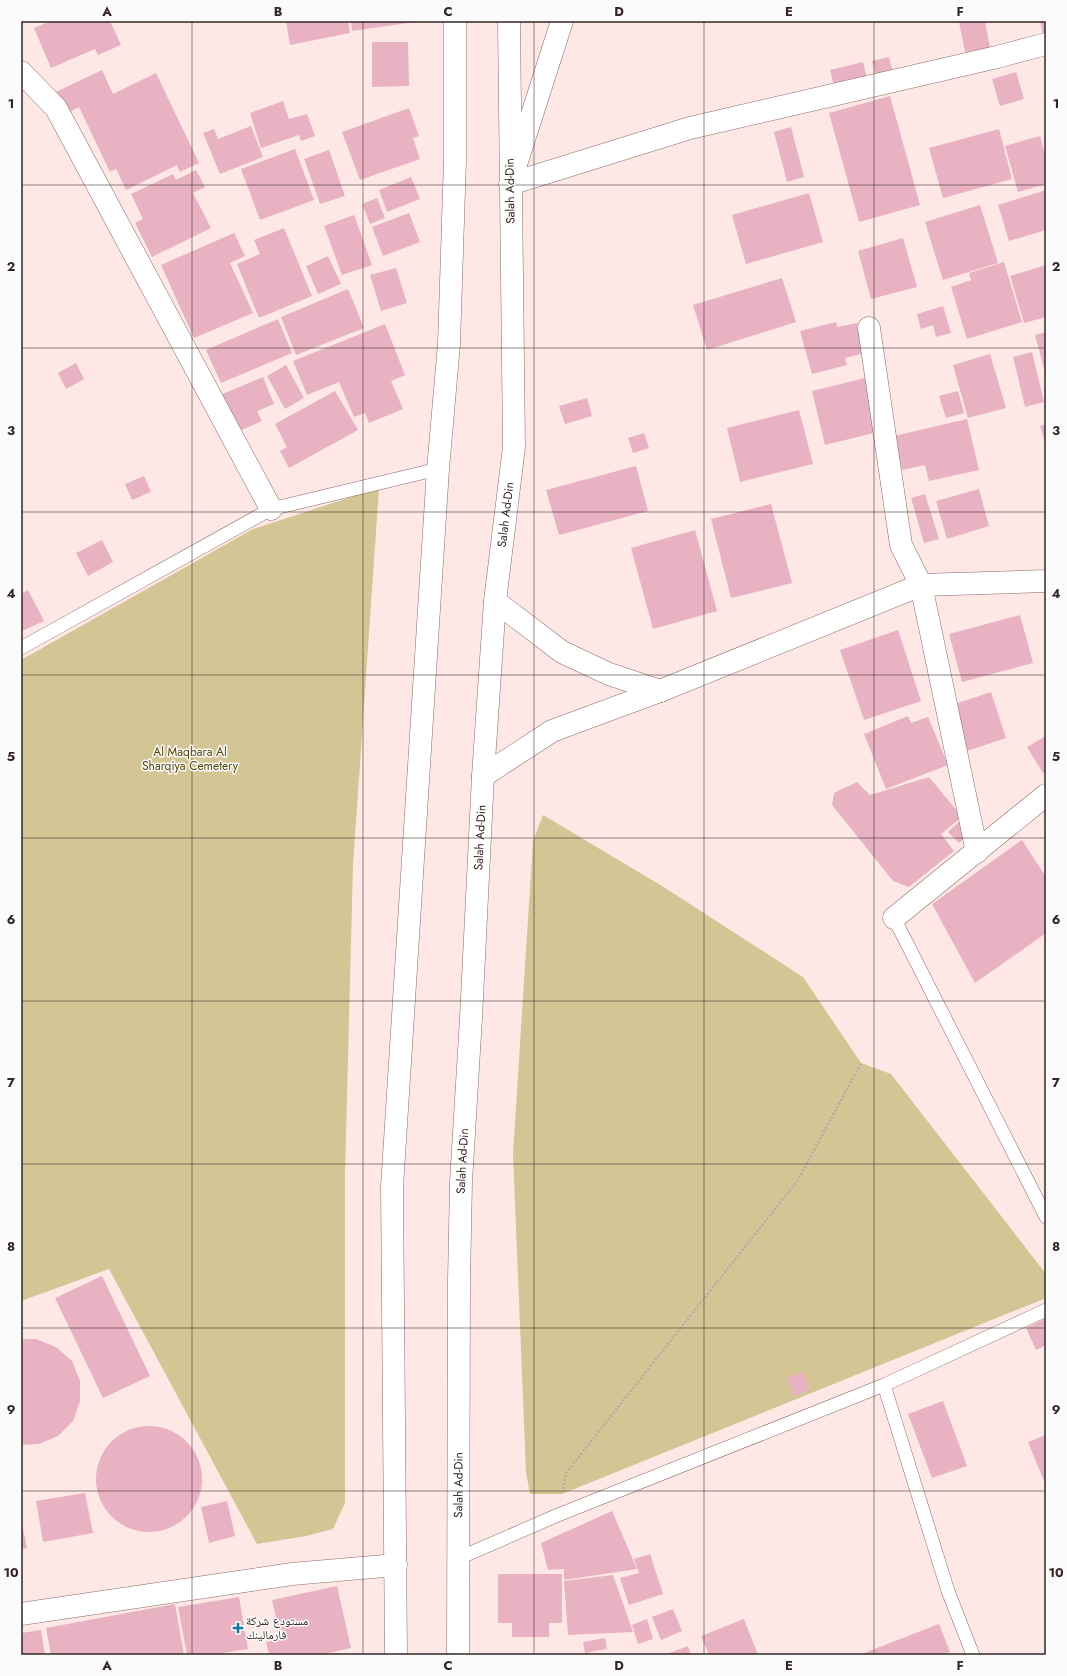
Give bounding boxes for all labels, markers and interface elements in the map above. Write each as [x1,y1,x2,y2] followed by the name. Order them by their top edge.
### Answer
[101,2,112,21] text: A
[274,2,283,21] text: B
[443,2,453,21] text: C
[614,2,624,21] text: D
[785,2,793,21] text: E
[956,2,964,21] text: F
[8,94,14,113] text: 1
[1053,94,1059,113] text: 1
[500,158,520,224] street label: Salah Ad-Din
[7,257,15,276] text: 2
[1052,257,1060,276] text: 2
[7,421,15,440] text: 3
[1052,421,1060,440] text: 3
[493,481,519,548] street label: Salah Ad-Din
[6,584,16,603] text: 4
[1051,584,1061,603] text: 4
[142,743,239,775] park label: Al Maqbara Al Sharqiya Cemetery
[7,747,15,766] text: 5
[1052,747,1060,766] text: 5
[469,804,491,871] street label: Salah Ad-Din
[7,910,16,929] text: 6
[1052,910,1061,929] text: 6
[7,1073,15,1092] text: 7
[1052,1073,1060,1092] text: 7
[452,1128,473,1194] street label: Salah Ad-Din
[7,1237,15,1256] text: 8
[1052,1237,1060,1256] text: 8
[7,1400,16,1419] text: 9
[1052,1400,1061,1419] text: 9
[449,1452,468,1518] street label: Salah Ad-Din
[3,1563,19,1582] text: 10
[1048,1563,1064,1582] text: 10
[246,1612,308,1644] place label: مستودع شركة فارمالينك
[233,1623,243,1633] marker: مستودع شركة فارمالينك
[101,1656,112,1675] text: A
[274,1656,283,1675] text: B
[443,1656,453,1675] text: C
[614,1656,624,1675] text: D
[785,1656,793,1675] text: E
[956,1656,964,1675] text: F

